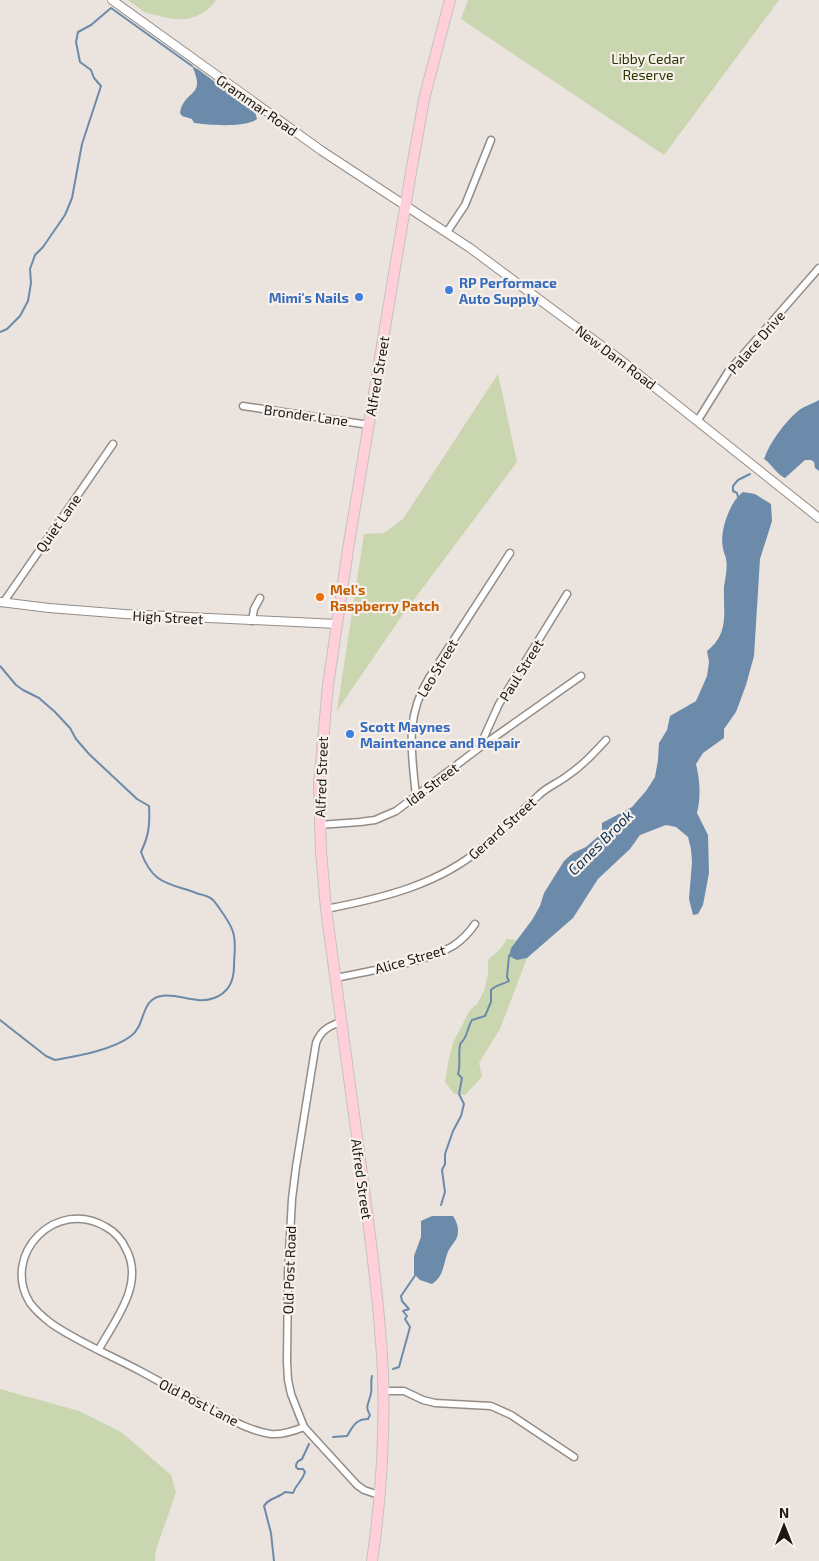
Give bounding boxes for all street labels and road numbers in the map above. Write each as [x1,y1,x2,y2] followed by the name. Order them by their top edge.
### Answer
[213,71,301,139] street label: Grammar Road
[724,307,788,377] street label: Palace Drive
[572,321,660,393] street label: New Dam Road
[362,335,392,417] street label: Alfred Street
[263,401,349,429] street label: Bronder Lane
[32,491,84,555] street label: Quiet Lane
[132,607,204,627] street label: High Street
[413,636,461,700] street label: Leo Street
[495,636,547,704] street label: Paul Street
[311,736,331,818] street label: Alfred Street
[402,759,462,809] street label: Ida Street
[465,793,539,863] street label: Gerard Street
[373,941,447,977] street label: Alice Street
[348,1138,376,1220] street label: Alfred Street
[279,1225,299,1315] street label: Old Post Road
[156,1375,242,1429] street label: Old Post Lane

